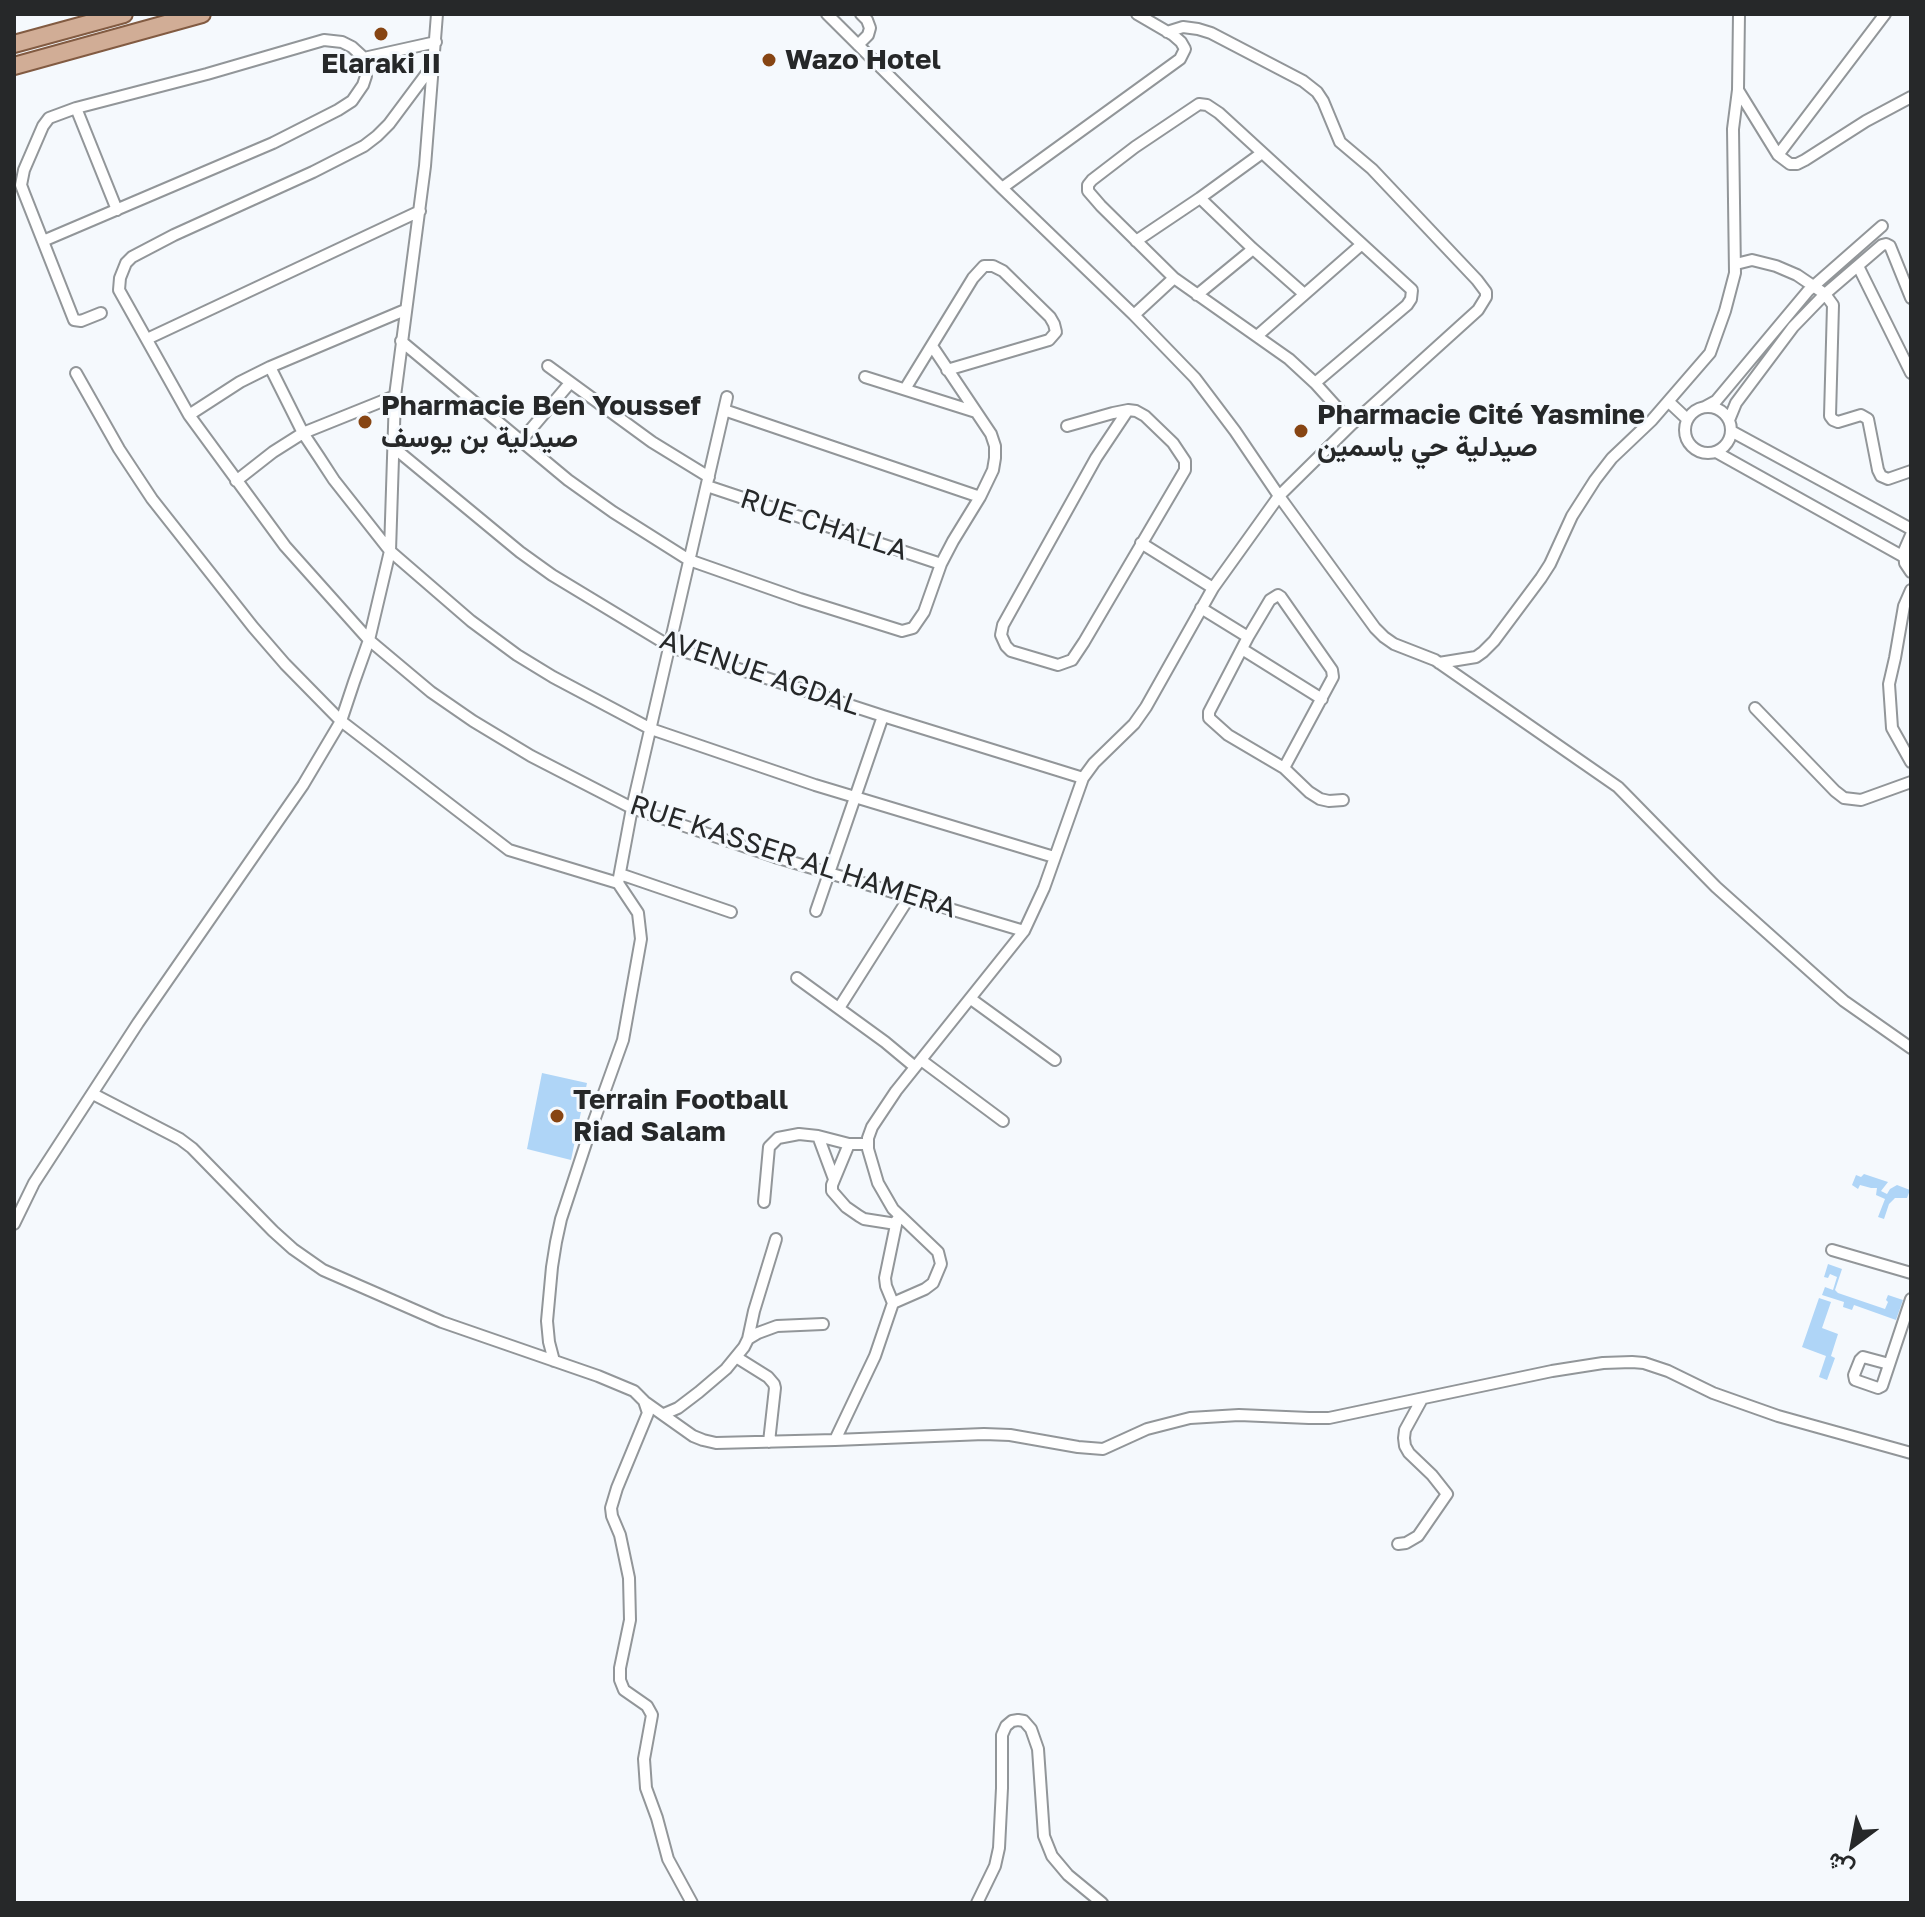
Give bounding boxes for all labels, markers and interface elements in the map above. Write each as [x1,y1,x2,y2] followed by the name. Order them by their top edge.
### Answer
[372,25,390,43] marker: Elaraki II
[785,43,941,77] place label: Wazo Hotel
[321,47,441,81] place label: Elaraki II
[760,51,778,69] marker: Wazo Hotel
[381,389,701,455] place label: Pharmacie Ben Youssef صيدلية بن يوسف
[1317,398,1645,464] place label: Pharmacie Cité Yasmine صيدلية حي ياسمين
[356,413,374,431] marker: Pharmacie Ben Youssef صيدلية بن يوسف
[1292,422,1310,440] marker: Pharmacie Cité Yasmine صيدلية حي ياسمين
[736,482,912,568] street label: RUE CHALLA
[655,623,865,723] street label: AVENUE AGDAL
[626,788,960,926] street label: RUE KASSER AL HAMERA
[573,1083,788,1149] place label: Terrain Football Riad Salam
[548,1107,566,1125] marker: Terrain Football Riad Salam
[1813,1805,1893,1885] north arrow
[1822,1847,1858,1884] text: ش

